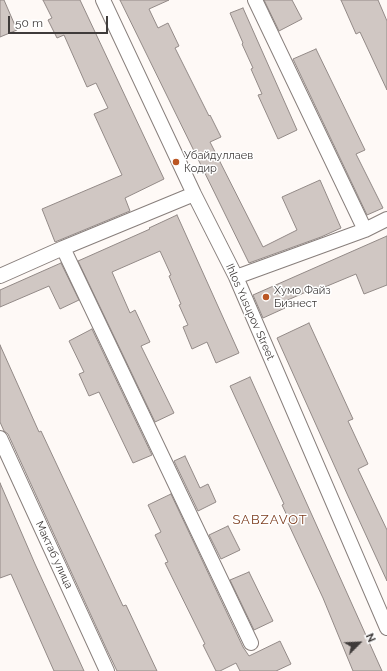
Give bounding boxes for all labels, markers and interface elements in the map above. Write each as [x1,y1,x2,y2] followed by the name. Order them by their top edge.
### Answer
[10,8,110,34] scale bar
[15,16,43,30] text: 50 m
[184,149,253,175] place label: Убайдуллаев Кодир
[171,157,181,167] marker: Убайдуллаев Кодир
[223,262,277,362] street label: Ihlos Yusupov Street
[274,284,330,310] place label: Хумо Файз Бизнест
[261,292,271,302] marker: Хумо Файз Бизнест
[232,512,308,528] district label: SABZAVOT
[33,519,75,591] street label: Мактаб улица
[339,623,379,663] north arrow
[363,631,378,644] text: N

